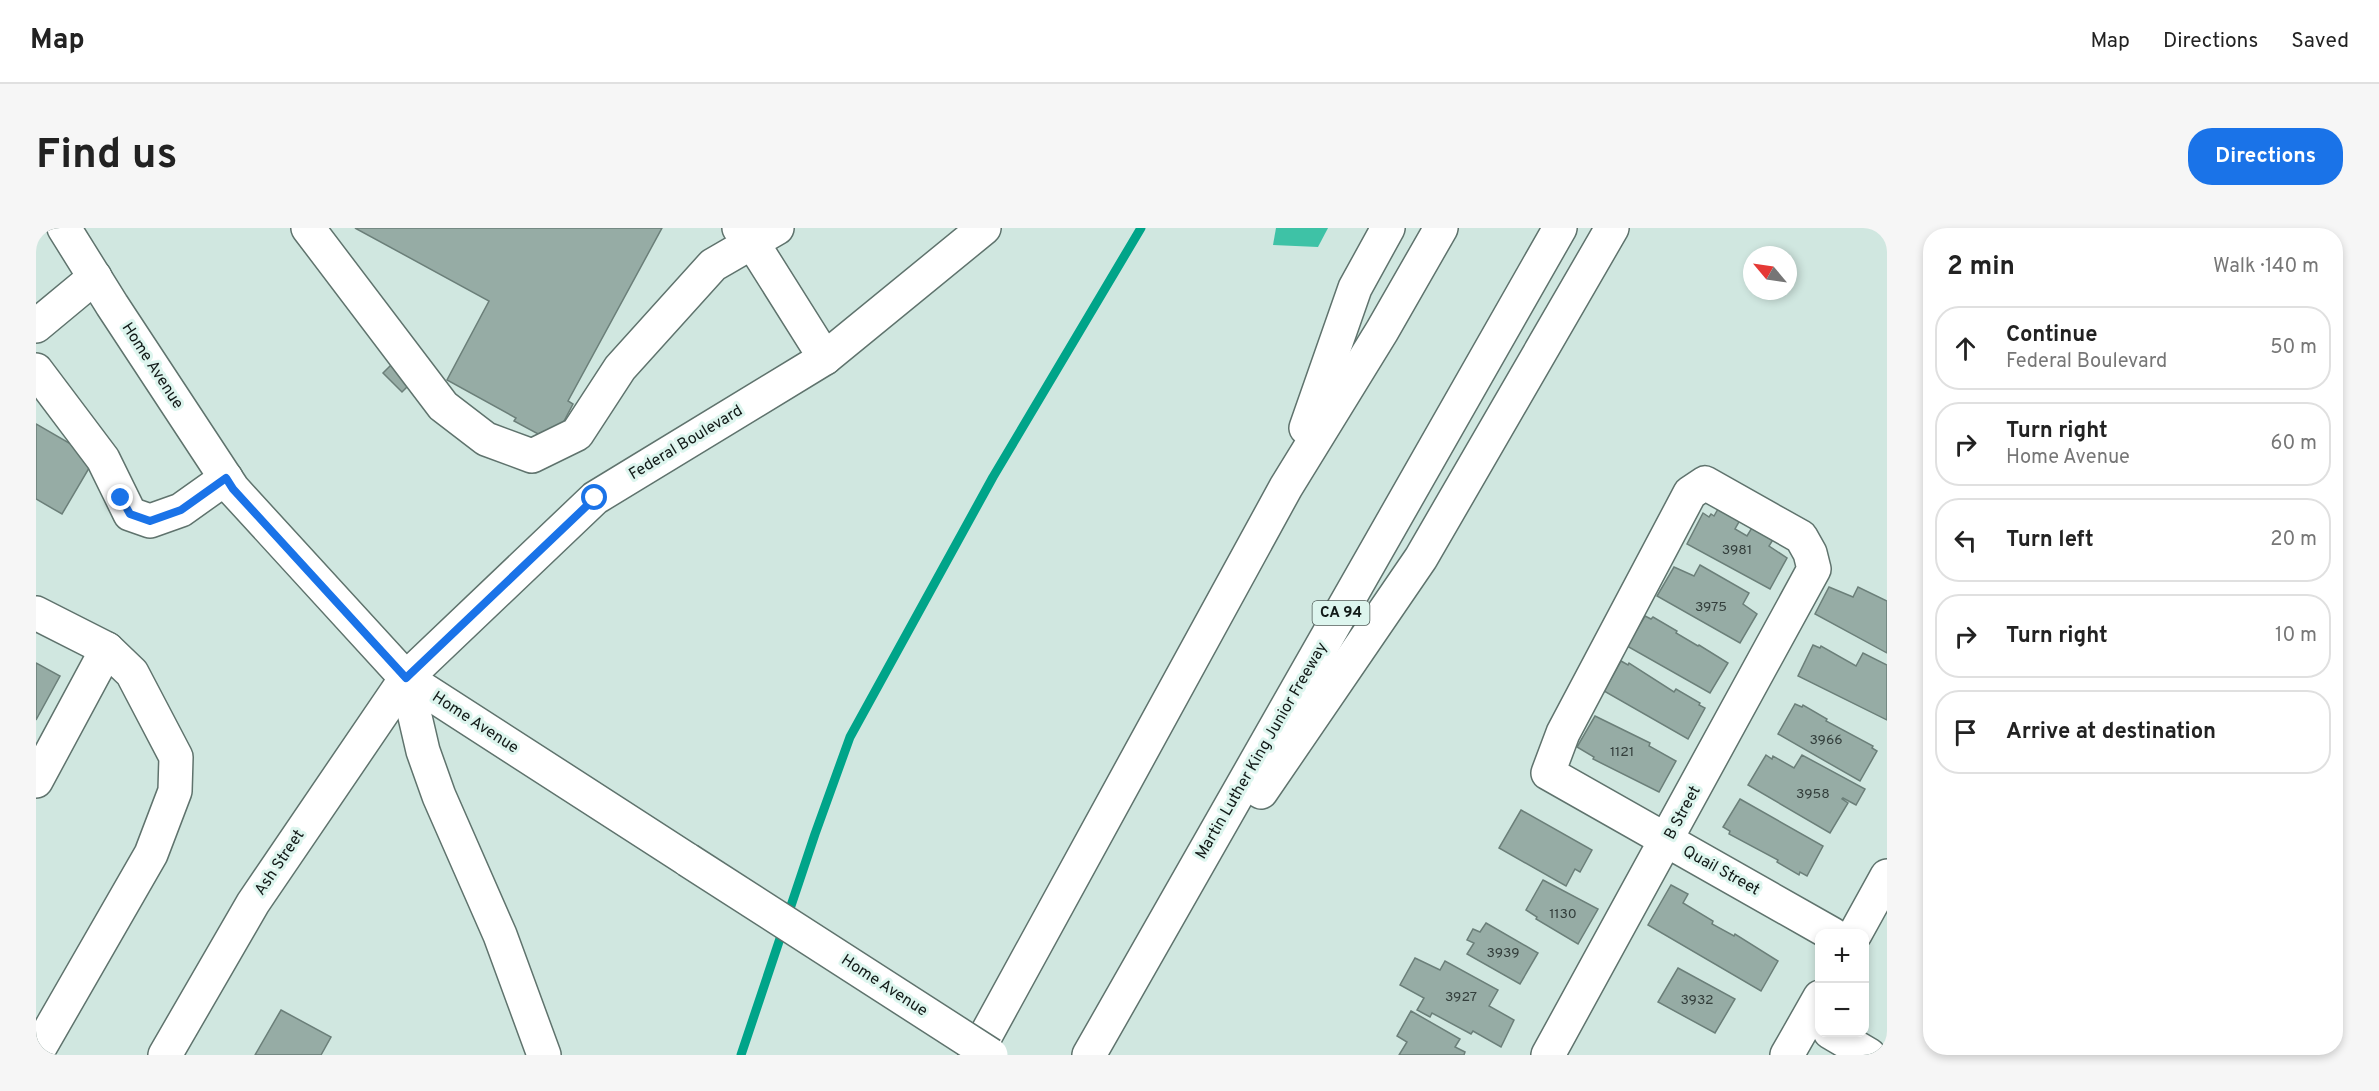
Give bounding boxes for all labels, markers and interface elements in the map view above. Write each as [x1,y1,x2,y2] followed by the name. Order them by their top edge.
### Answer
[30,23,85,59] text: Map
[2090,28,2130,55] text: Map
[2163,28,2258,55] text: Directions
[2291,28,2349,55] text: Saved
[2188,128,2343,185] button: Directions
[36,130,177,183] text: Find us
[1743,246,1797,300] north arrow
[1947,251,2015,284] text: 2 min
[2213,254,2319,280] text: Walk · 140 m
[117,319,187,413] street label: Home Avenue
[2006,322,2097,349] text: Continue
[1949,332,1982,365] icon: ahead
[2270,335,2317,361] text: 50 m
[2006,349,2167,375] text: Federal Boulevard
[626,401,746,485] street label: Federal Boulevard
[2006,418,2108,445] text: Turn right
[1949,428,1982,461] icon: right
[2271,431,2317,457] text: 60 m
[2006,445,2130,471] text: Home Avenue
[107,484,133,510] route end
[581,484,607,510] route start
[1949,524,1982,557] icon: left
[2006,527,2094,554] text: Turn left
[2270,527,2317,553] text: 20 m
[1722,542,1752,559] house number: 3981
[1695,599,1727,616] house number: 3975
[1312,601,1370,625] road number: CA 94
[1949,620,1982,653] icon: right
[2006,623,2108,650] text: Turn right
[2275,623,2317,649] text: 10 m
[1192,639,1332,863] street label: Martin Luther King Junior Freeway
[428,688,522,758] street label: Home Avenue
[1949,716,1982,749] icon: arrive
[2006,719,2216,746] text: Arrive at destination
[1809,732,1843,749] house number: 3966
[1610,744,1634,761] house number: 1121
[1660,783,1706,843] street label: B Street
[1796,786,1830,803] house number: 3958
[251,826,309,900] street label: Ash Street
[1679,842,1763,900] street label: Quail Street
[1549,906,1577,923] house number: 1130
[1815,929,1869,1037] map controls
[1815,929,1869,983] button: +
[1486,945,1520,962] house number: 3939
[837,951,931,1021] street label: Home Avenue
[1815,983,1869,1037] button: −
[1445,989,1477,1006] house number: 3927
[1680,992,1714,1009] house number: 3932

